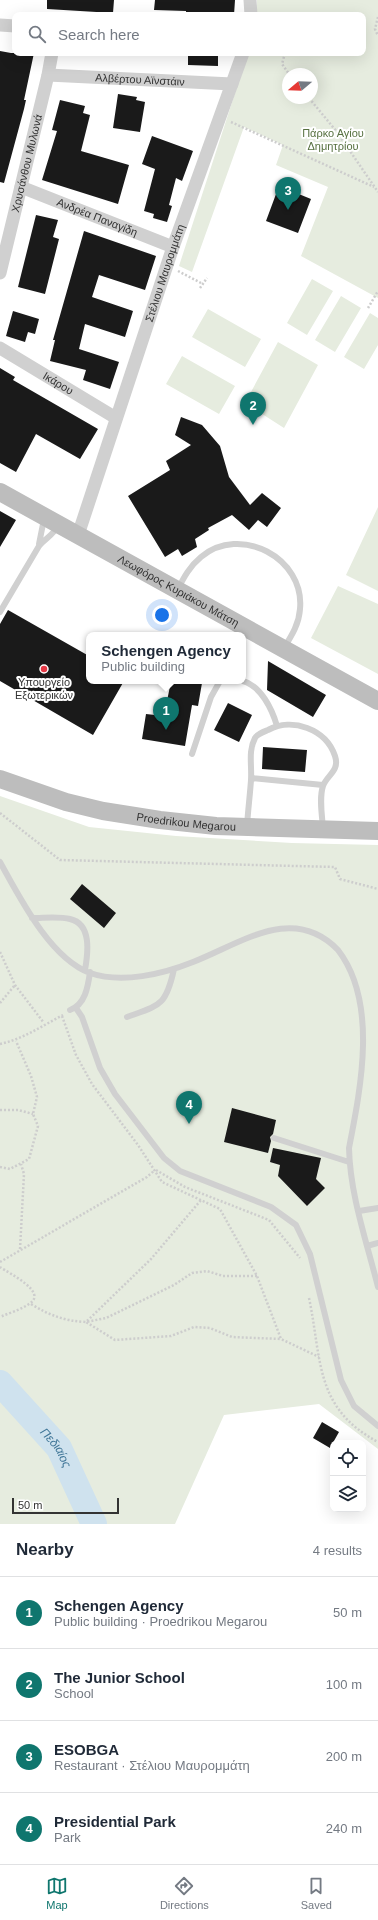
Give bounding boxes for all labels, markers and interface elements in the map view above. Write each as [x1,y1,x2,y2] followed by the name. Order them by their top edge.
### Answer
[12,12,366,56] search box
[26,23,48,45] icon: search
[58,26,140,43] text: Search here
[282,68,318,104] north arrow
[95,71,185,88] street label: Αλβέρτου Αϊνστάιν
[9,112,44,213] street label: Χρυσάνθου Μυλωνά
[302,127,364,152] park label: Πάρκο Αγίου Δημητρίου
[275,177,301,210] pin: 3
[55,196,139,238] street label: Ανδρέα Παναγίδη
[143,223,187,323] street label: Στέλιου Μαυρομμάτη
[41,369,76,397] street label: Ικάρου
[240,392,266,425] pin: 2
[116,552,241,629] street label: Λεωφόρος Κυριάκου Μάτση
[152,605,172,625] your location
[86,632,246,684] popup
[101,642,231,659] text: Schengen Agency
[101,659,185,674] text: Public building
[39,664,49,674] marker: Υπουργείο Εξωτερικών
[15,676,74,701] place label: Υπουργείο Εξωτερικών
[153,697,179,730] pin: 1
[136,810,236,833] street label: Proedrikou Megarou
[176,1091,202,1124] pin: 4
[37,1425,74,1470] water label: Πεδιαίος
[330,1440,366,1512] map controls
[330,1440,366,1476] button: locate
[330,1476,366,1512] button: layers
[12,1496,119,1515] scale bar
[18,1499,42,1511] text: 50 m
[16,1540,74,1559] text: Nearby
[313,1543,362,1558] text: 4 results
[54,1597,183,1614] text: Schengen Agency
[25,1605,33,1620] text: 1
[333,1605,362,1620] text: 50 m
[54,1614,267,1629] text: Public building · Proedrikou Megarou
[54,1669,185,1686] text: The Junior School
[25,1677,33,1692] text: 2
[326,1677,362,1692] text: 100 m
[54,1686,94,1701] text: School
[54,1741,119,1758] text: ESOBGA
[25,1749,33,1764] text: 3
[326,1749,362,1764] text: 200 m
[54,1758,250,1773] text: Restaurant · Στέλιου Μαυρομμάτη
[54,1813,176,1830] text: Presidential Park
[25,1821,33,1836] text: 4
[326,1821,362,1836] text: 240 m
[54,1830,81,1845] text: Park
[46,1875,68,1911] tab: Map
[160,1875,209,1911] tab: Directions
[301,1875,332,1911] tab: Saved

